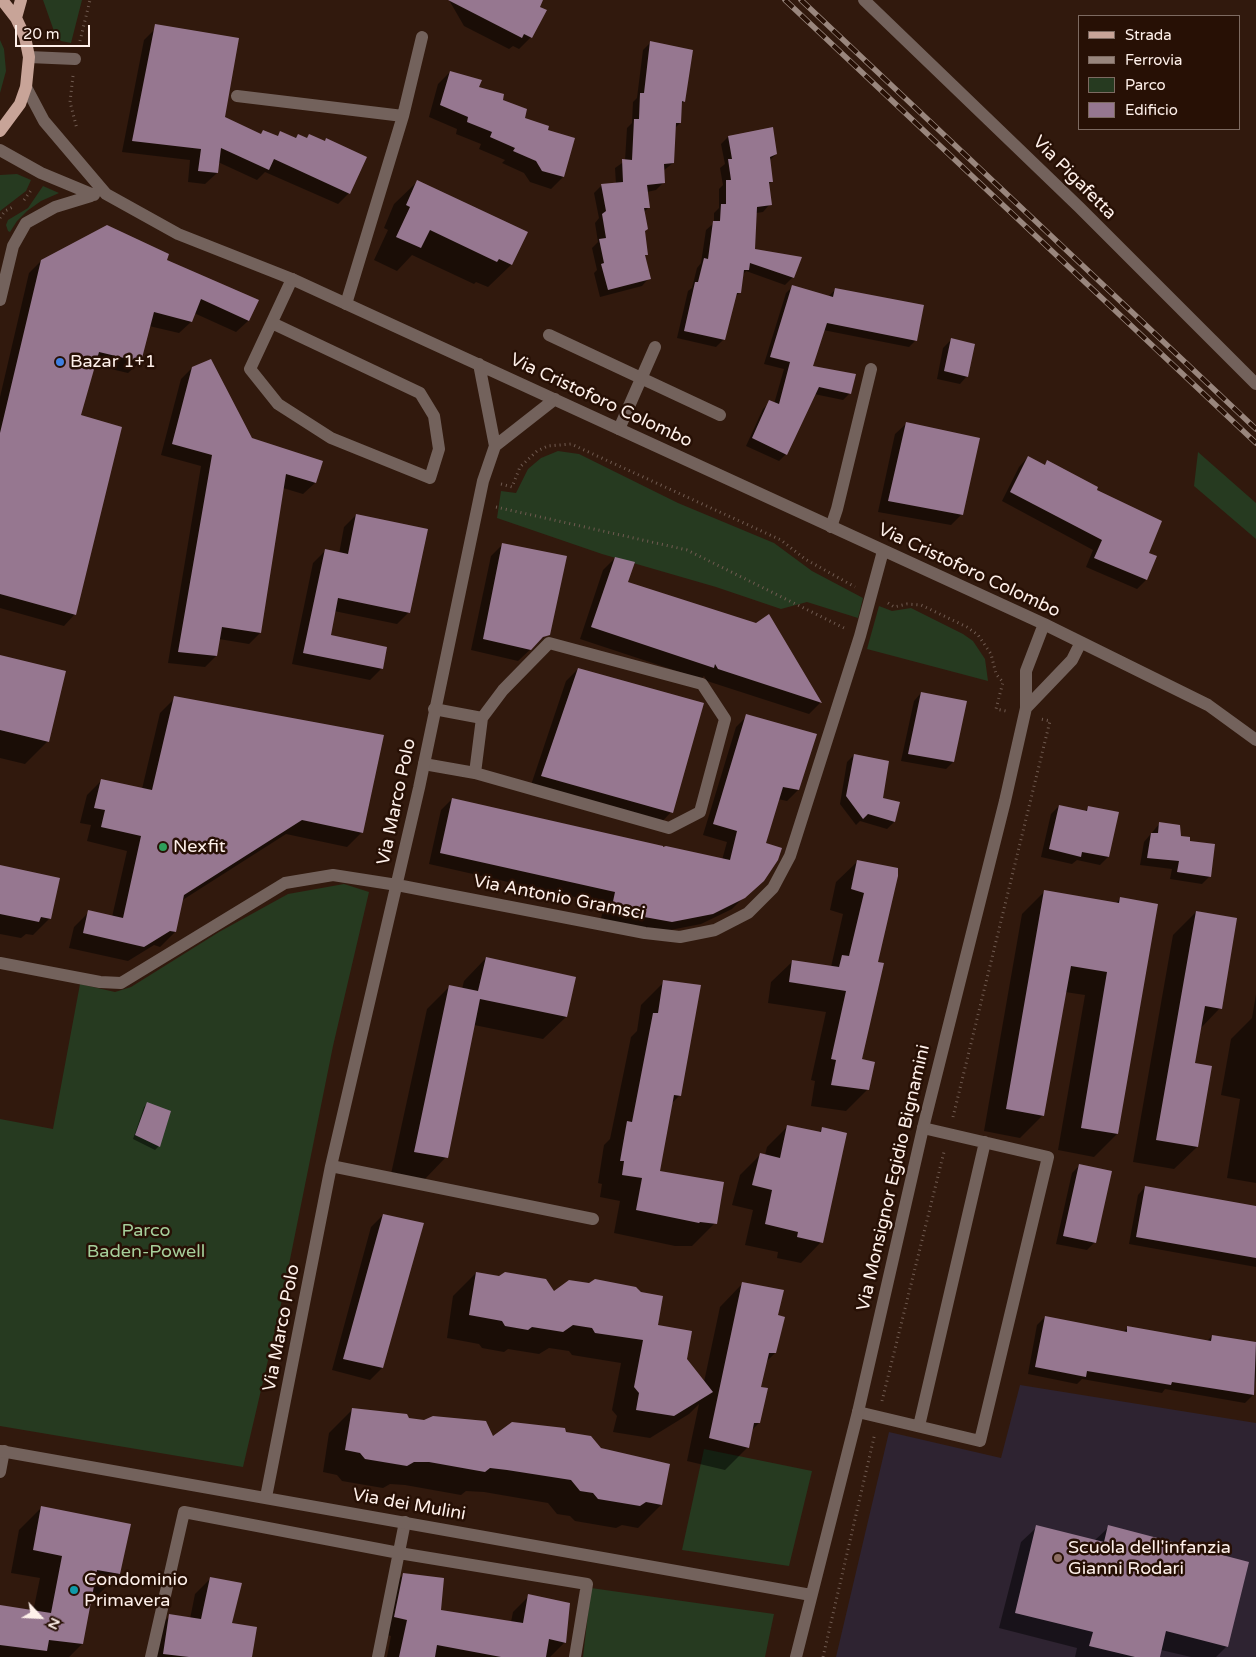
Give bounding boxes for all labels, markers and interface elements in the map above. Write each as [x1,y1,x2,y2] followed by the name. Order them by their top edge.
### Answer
[18,15,92,47] scale bar
[1078,15,1241,130] legend
[23,25,60,43] text: 20 m
[1125,26,1172,44] text: Strada
[1125,51,1182,69] text: Ferrovia
[1125,76,1166,94] text: Parco
[1125,101,1178,119] text: Edificio
[1028,132,1120,224] street label: Via Pigafetta
[506,349,696,453] street label: Via Cristoforo Colombo
[70,351,156,373] place label: Bazar 1+1
[54,356,66,368] marker: Bazar 1+1
[874,519,1064,623] street label: Via Cristoforo Colombo
[373,737,421,867] street label: Via Marco Polo
[173,836,226,858] place label: Nexfit
[157,841,169,853] marker: Nexfit
[471,871,647,925] street label: Via Antonio Gramsci
[853,1043,935,1313] street label: Via Monsignor Egidio Bignamini
[87,1220,205,1262] park label: Parco Baden-Powell
[259,1263,305,1393] street label: Via Marco Polo
[351,1484,467,1526] street label: Via dei Mulini
[1068,1537,1231,1580] place label: Scuola dell'infanzia Gianni Rodari
[1052,1552,1064,1564] marker: Scuola dell'infanzia Gianni Rodari
[84,1569,188,1612] place label: Condominio Primavera
[68,1584,80,1596] marker: Condominio Primavera
[15,1592,65,1642] north arrow
[44,1615,64,1632] text: N

